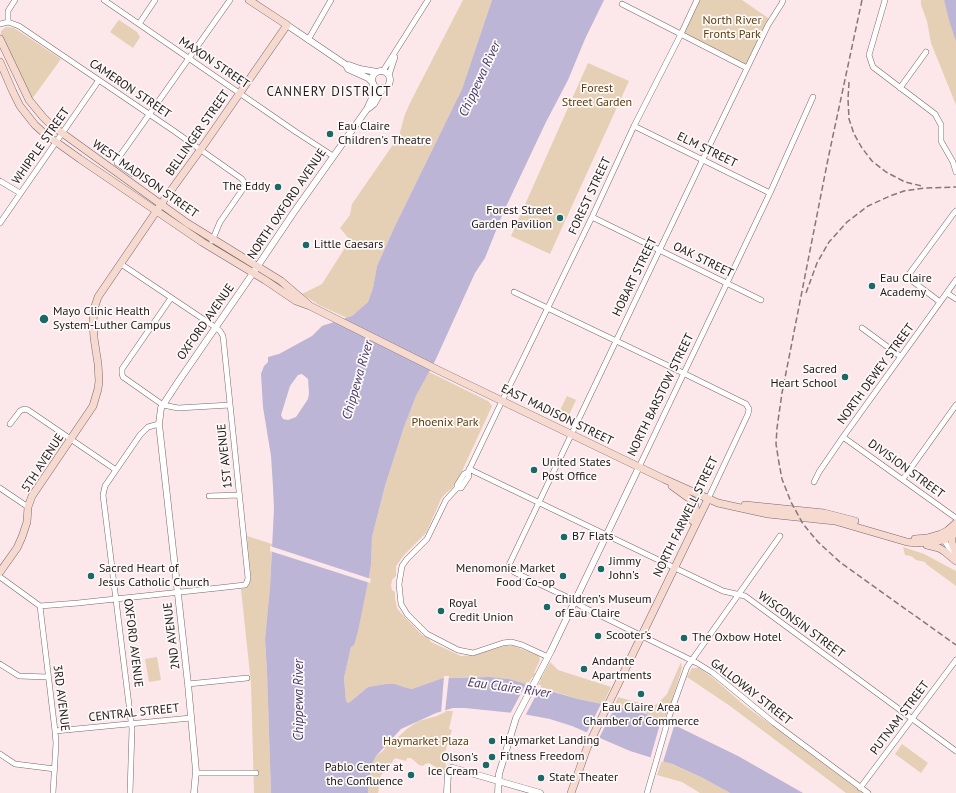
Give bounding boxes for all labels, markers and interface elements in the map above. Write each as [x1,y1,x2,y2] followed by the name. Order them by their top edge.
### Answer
[703,14,761,42] park label: North River Fronts Park
[176,34,252,92] street label: MAXON STREET
[456,39,504,119] water label: Chippewa River
[86,56,174,122] street label: CAMERON STREET
[562,82,632,110] park label: Forest Street Garden
[266,84,392,100] district label: CANNERY DISTRICT
[163,87,233,179] street label: BELLINGER STREET
[9,105,73,187] street label: WHIPPLE STREET
[338,120,431,148] place label: Eau Claire Children's Theatre
[325,129,335,139] marker: Eau Claire Children's Theatre
[675,129,739,171] street label: ELM STREET
[89,137,201,221] street label: WEST MADISON STREET
[245,146,329,262] street label: NORTH OXFORD AVENUE
[566,155,614,237] street label: FOREST STREET
[223,180,270,194] place label: The Eddy
[273,182,283,192] marker: The Eddy
[471,204,552,232] place label: Forest Street Garden Pavilion
[555,213,565,223] marker: Forest Street Garden Pavilion
[610,235,660,319] street label: HOBART STREET
[314,238,383,252] place label: Little Caesars
[671,239,735,281] street label: OAK STREET
[301,240,311,250] marker: Little Caesars
[880,272,932,300] place label: Eau Claire Academy
[174,281,238,363] street label: OXFORD AVENUE
[867,281,877,291] marker: Eau Claire Academy
[53,305,171,333] place label: Mayo Clinic Health System-Luther Campus
[38,313,50,325] marker: Mayo Clinic Health System-Luther Campus
[835,321,917,427] street label: NORTH DEWEY STREET
[625,331,697,459] street label: NORTH BARSTOW STREET
[339,339,377,421] water label: Chippewa River
[770,363,837,391] place label: Sacred Heart School
[840,372,850,382] marker: Sacred Heart School
[499,382,615,448] street label: EAST MADISON STREET
[411,416,479,430] park label: Phoenix Park
[214,423,236,489] street label: 1ST AVENUE
[19,431,67,495] street label: 5TH AVENUE
[865,437,947,501] street label: DIVISION STREET
[651,454,721,580] street label: NORTH FARWELL STREET
[542,456,611,484] place label: United States Post Office
[529,465,539,475] marker: United States Post Office
[572,530,614,544] place label: B7 Flats
[559,532,569,542] marker: B7 Flats
[609,555,641,583] place label: Jimmy John's
[99,562,209,590] place label: Sacred Heart of Jesus Catholic Church
[456,562,555,590] place label: Menomonie Market Food Co-op
[596,564,606,574] marker: Jimmy John's
[86,571,96,581] marker: Sacred Heart of Jesus Catholic Church
[558,571,568,581] marker: Menomonie Market Food Co-op
[755,589,847,661] street label: WISCONSIN STREET
[555,593,651,621] place label: Children’s Museum of Eau Claire
[449,597,513,625] place label: Royal Credit Union
[120,598,146,688] street label: OXFORD AVENUE
[161,602,183,670] street label: 2ND AVENUE
[542,602,552,612] marker: Children’s Museum of Eau Claire
[436,606,446,616] marker: Royal Credit Union
[606,629,651,643] place label: Scooter's
[593,631,603,641] marker: Scooter's
[692,631,781,645] place label: The Oxbow Hotel
[679,633,689,643] marker: The Oxbow Hotel
[592,655,651,683] place label: Andante Apartments
[707,656,795,728] street label: GALLOWAY STREET
[291,659,307,741] water label: Chippewa River
[50,664,72,732] street label: 3RD AVENUE
[579,664,589,674] marker: Andante Apartments
[467,674,551,702] water label: Eau Claire River
[868,678,932,758] street label: PUTNAM STREET
[636,689,646,699] marker: Eau Claire Area Chamber of Commerce
[88,701,180,725] street label: CENTRAL STREET
[583,701,699,729] place label: Eau Claire Area Chamber of Commerce
[500,734,600,748] place label: Haymarket Landing
[383,735,469,749] park label: Haymarket Plaza
[487,736,497,746] marker: Haymarket Landing
[500,750,584,764] place label: Fitness Freedom
[428,751,478,779] place label: Olson's Ice Cream
[487,752,497,762] marker: Fitness Freedom
[481,760,491,770] marker: Olson's Ice Cream
[325,761,403,789] place label: Pablo Center at the Confluence
[406,770,416,780] marker: Pablo Center at the Confluence
[549,771,618,785] place label: State Theater
[536,773,546,783] marker: State Theater

